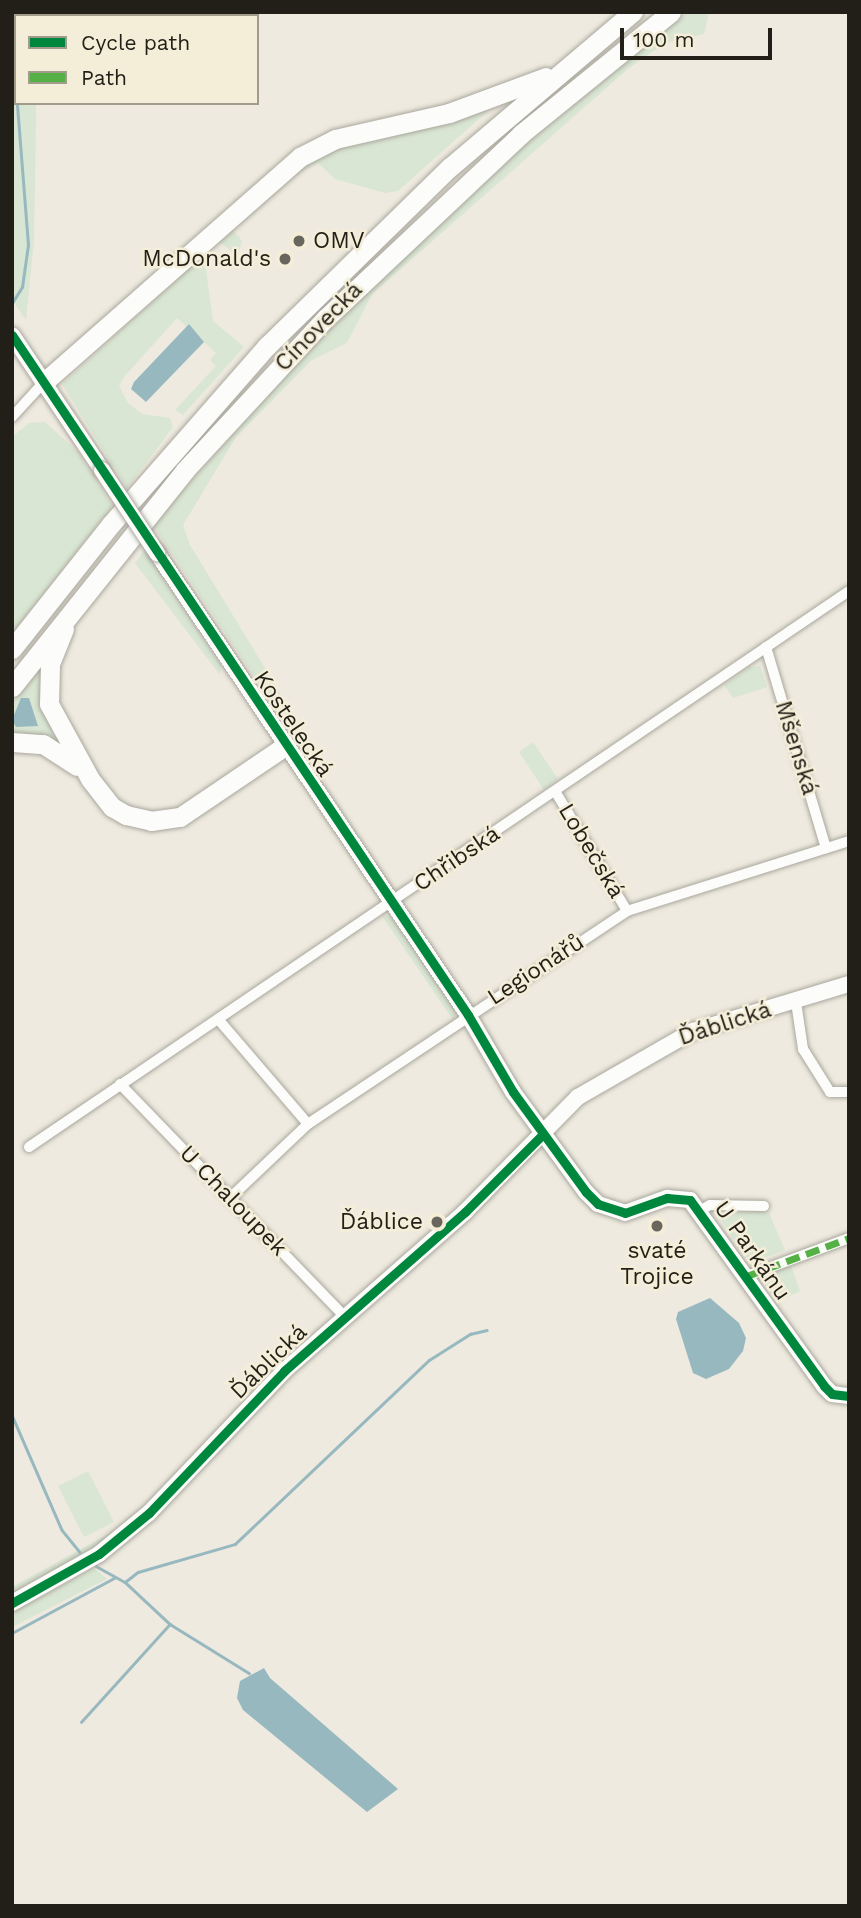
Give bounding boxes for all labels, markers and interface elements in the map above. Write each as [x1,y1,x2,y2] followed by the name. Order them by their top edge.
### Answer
[14,14,259,105] legend
[623,14,775,58] scale bar
[633,27,695,52] text: 100 m
[81,30,190,55] text: Cycle path
[81,65,127,90] text: Path
[313,227,365,255] place label: OMV
[291,233,307,249] marker: OMV
[142,245,271,273] place label: McDonald's
[277,251,293,267] marker: McDonald's
[270,276,368,378] street label: Cínovecká
[247,666,339,782] street label: Kostelecká
[769,698,823,798] street label: Mšenská
[552,799,630,903] street label: Lobečská
[409,820,505,898] street label: Chřibská
[482,929,590,1011] street label: Legionářů
[675,996,775,1052] street label: Ďáblická
[173,1140,293,1262] street label: U Chaloupek
[708,1196,796,1306] street label: U Parkánu
[340,1208,423,1236] place label: Ďáblice
[429,1214,445,1230] marker: Ďáblice
[649,1218,665,1234] marker: svaté Trojice
[620,1237,694,1291] place label: svaté Trojice
[225,1319,313,1405] street label: Ďáblická

